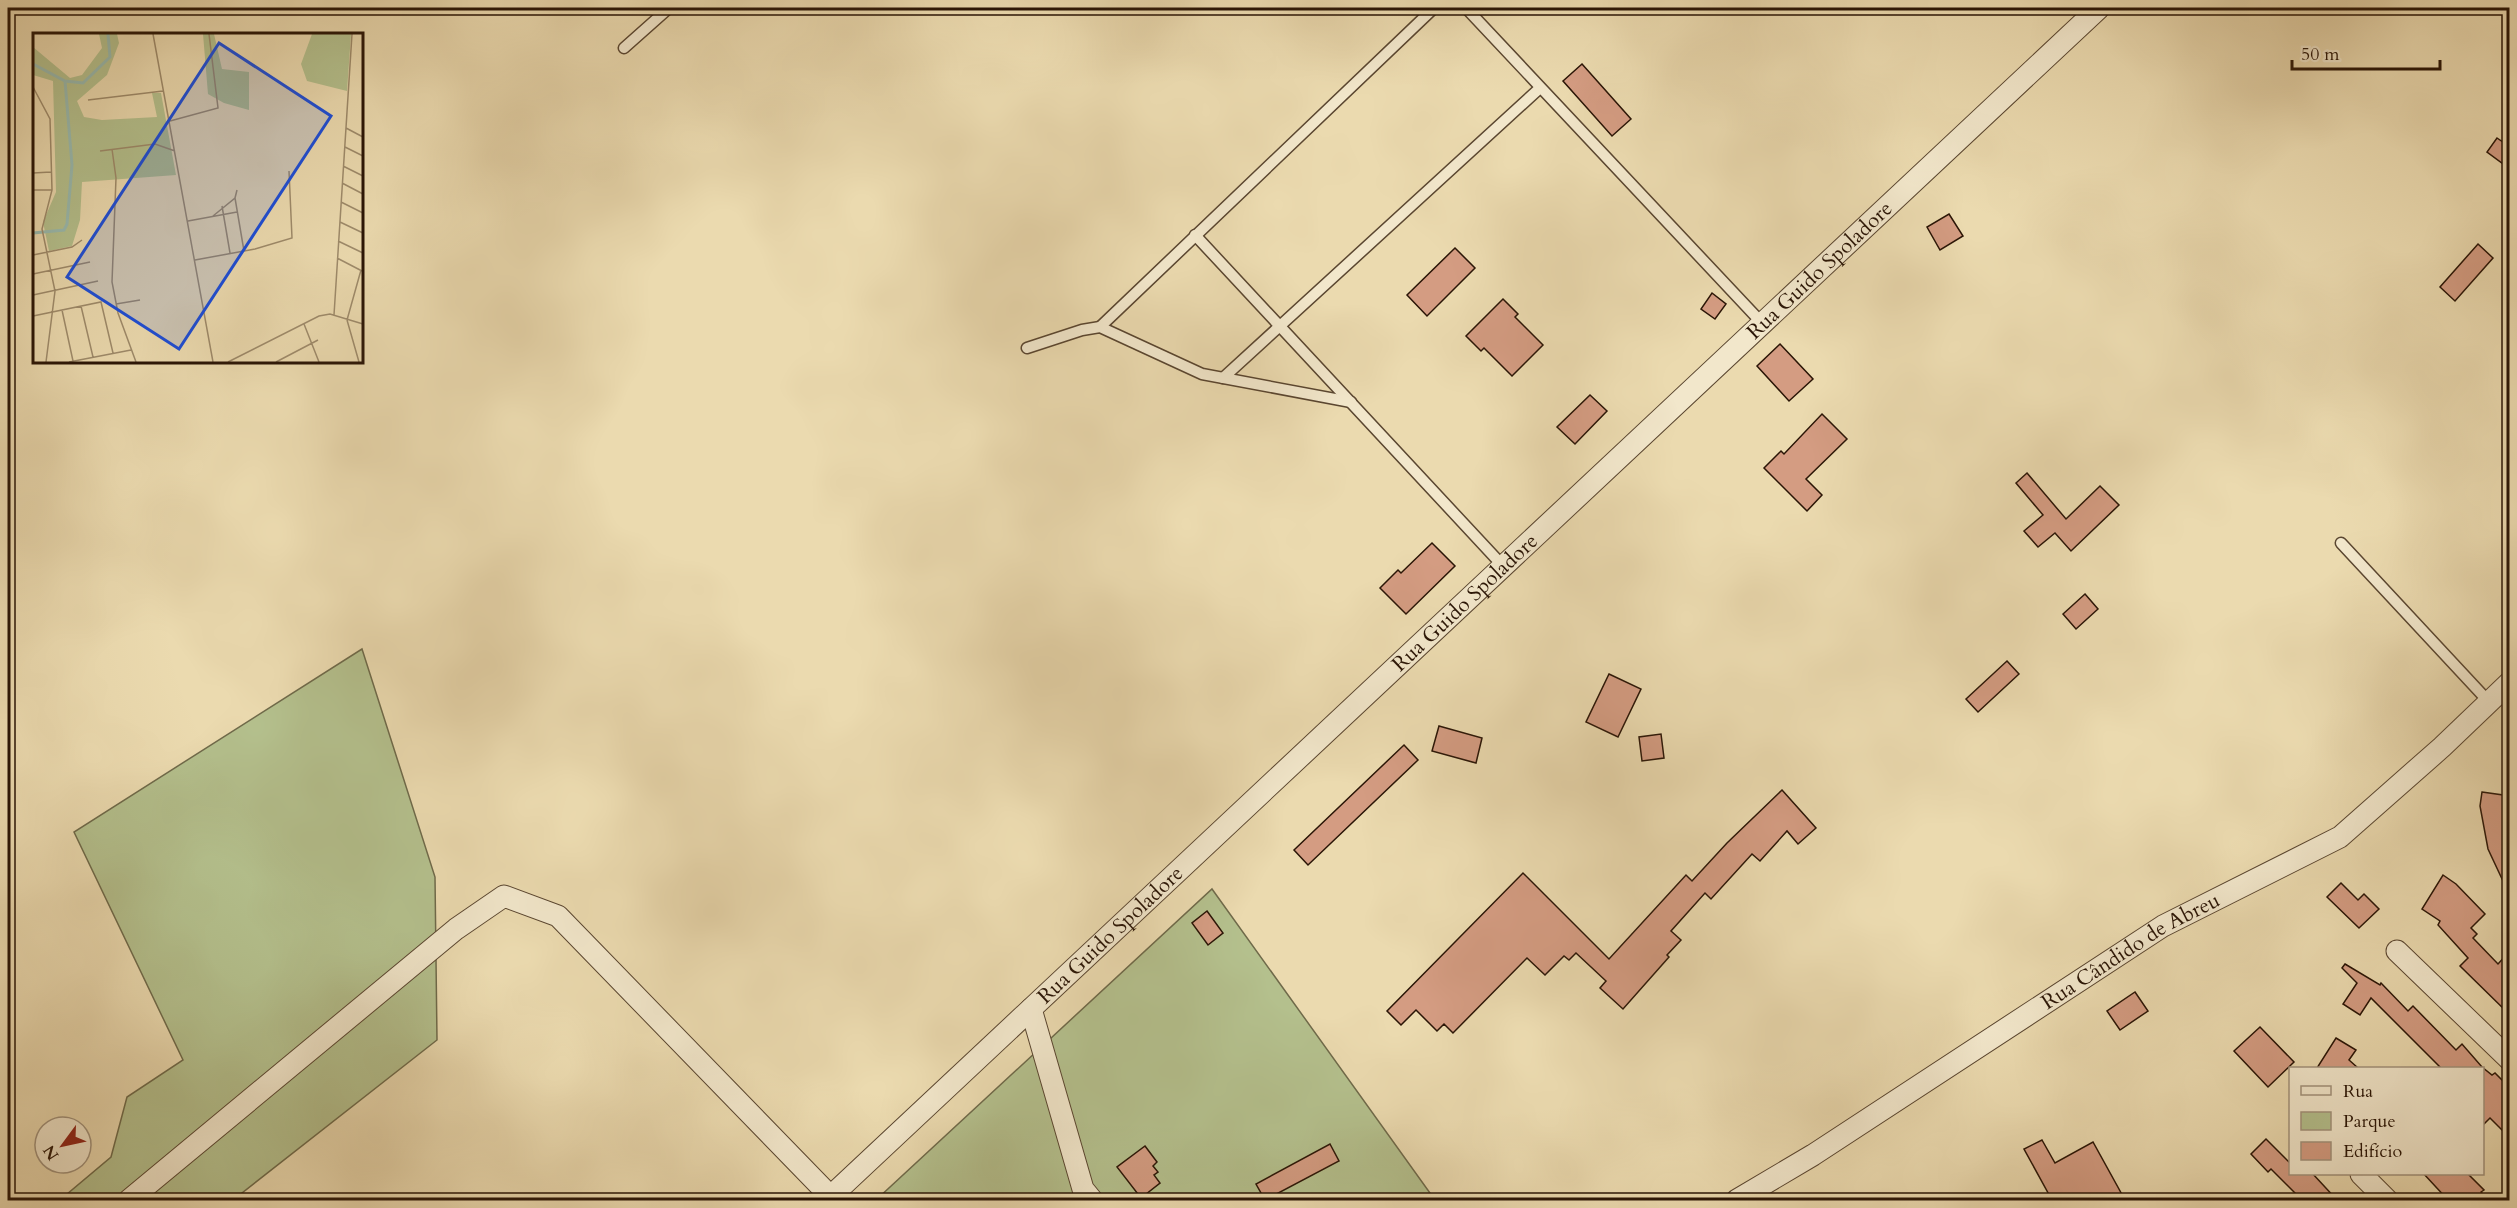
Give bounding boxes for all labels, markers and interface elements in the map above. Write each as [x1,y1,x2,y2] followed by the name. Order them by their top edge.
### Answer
[33,33,363,363] inset map
[2292,33,2440,71] scale bar
[2301,42,2340,67] text: 50 m
[1740,195,1899,346] street label: Rua Guido Spoladore
[1386,527,1544,678] street label: Rua Guido Spoladore
[1031,859,1190,1011] street label: Rua Guido Spoladore
[2036,886,2225,1017] street label: Rua Cândido de Abreu
[2289,1067,2484,1175] legend
[2343,1079,2373,1104] text: Rua
[2343,1109,2396,1134] text: Parque
[33,1115,93,1175] north arrow
[2343,1139,2403,1164] text: Edifício
[38,1141,64,1164] text: N

